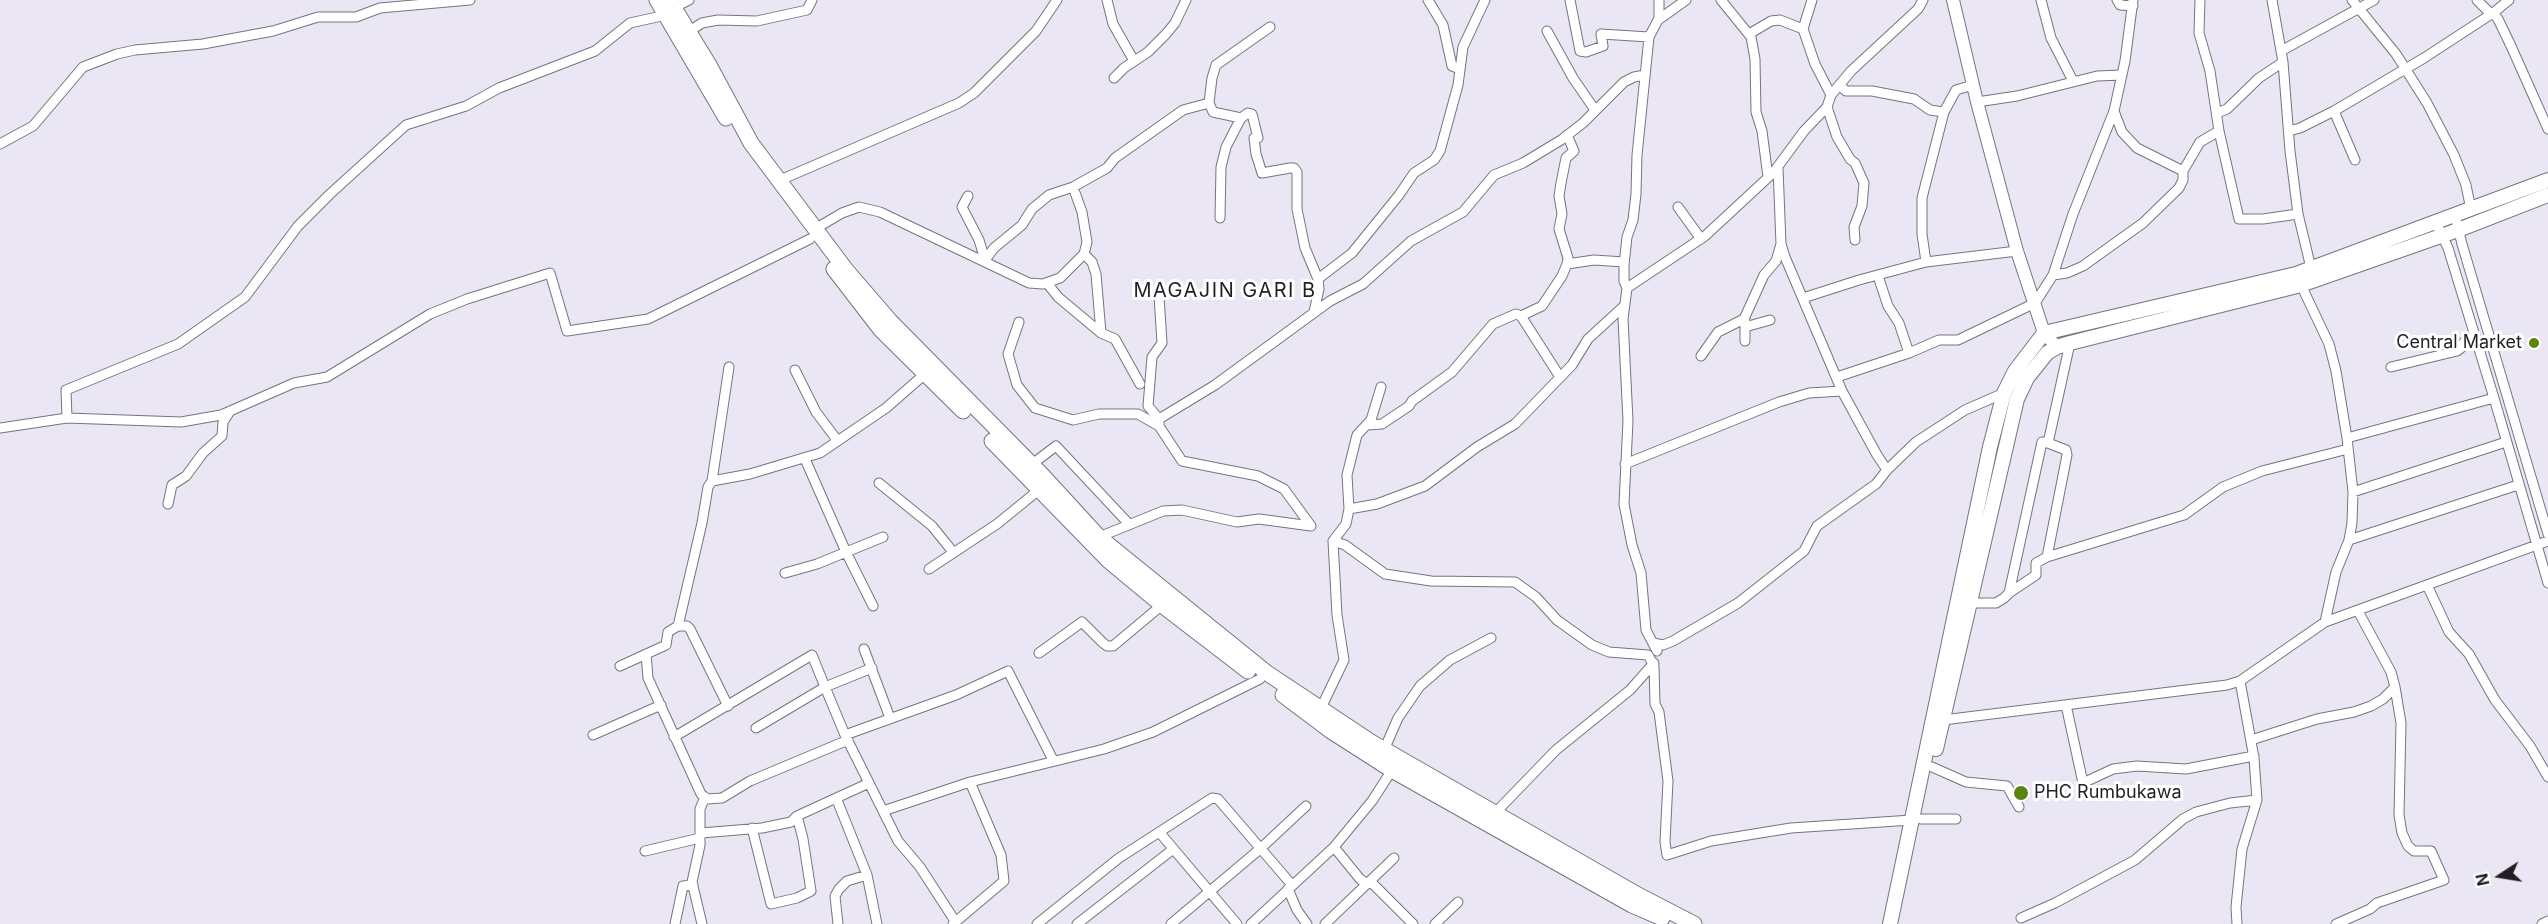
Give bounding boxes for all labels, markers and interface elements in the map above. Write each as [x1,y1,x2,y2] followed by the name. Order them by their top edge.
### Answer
[1133,279,1317,303] district label: MAGAJIN GARI B
[2396,332,2522,354] place label: Central Market
[2527,336,2541,350] marker: Central Market
[2034,782,2182,804] place label: PHC Rumbukawa
[2012,784,2030,802] marker: PHC Rumbukawa
[2470,846,2530,906] north arrow
[2471,872,2493,888] text: N

